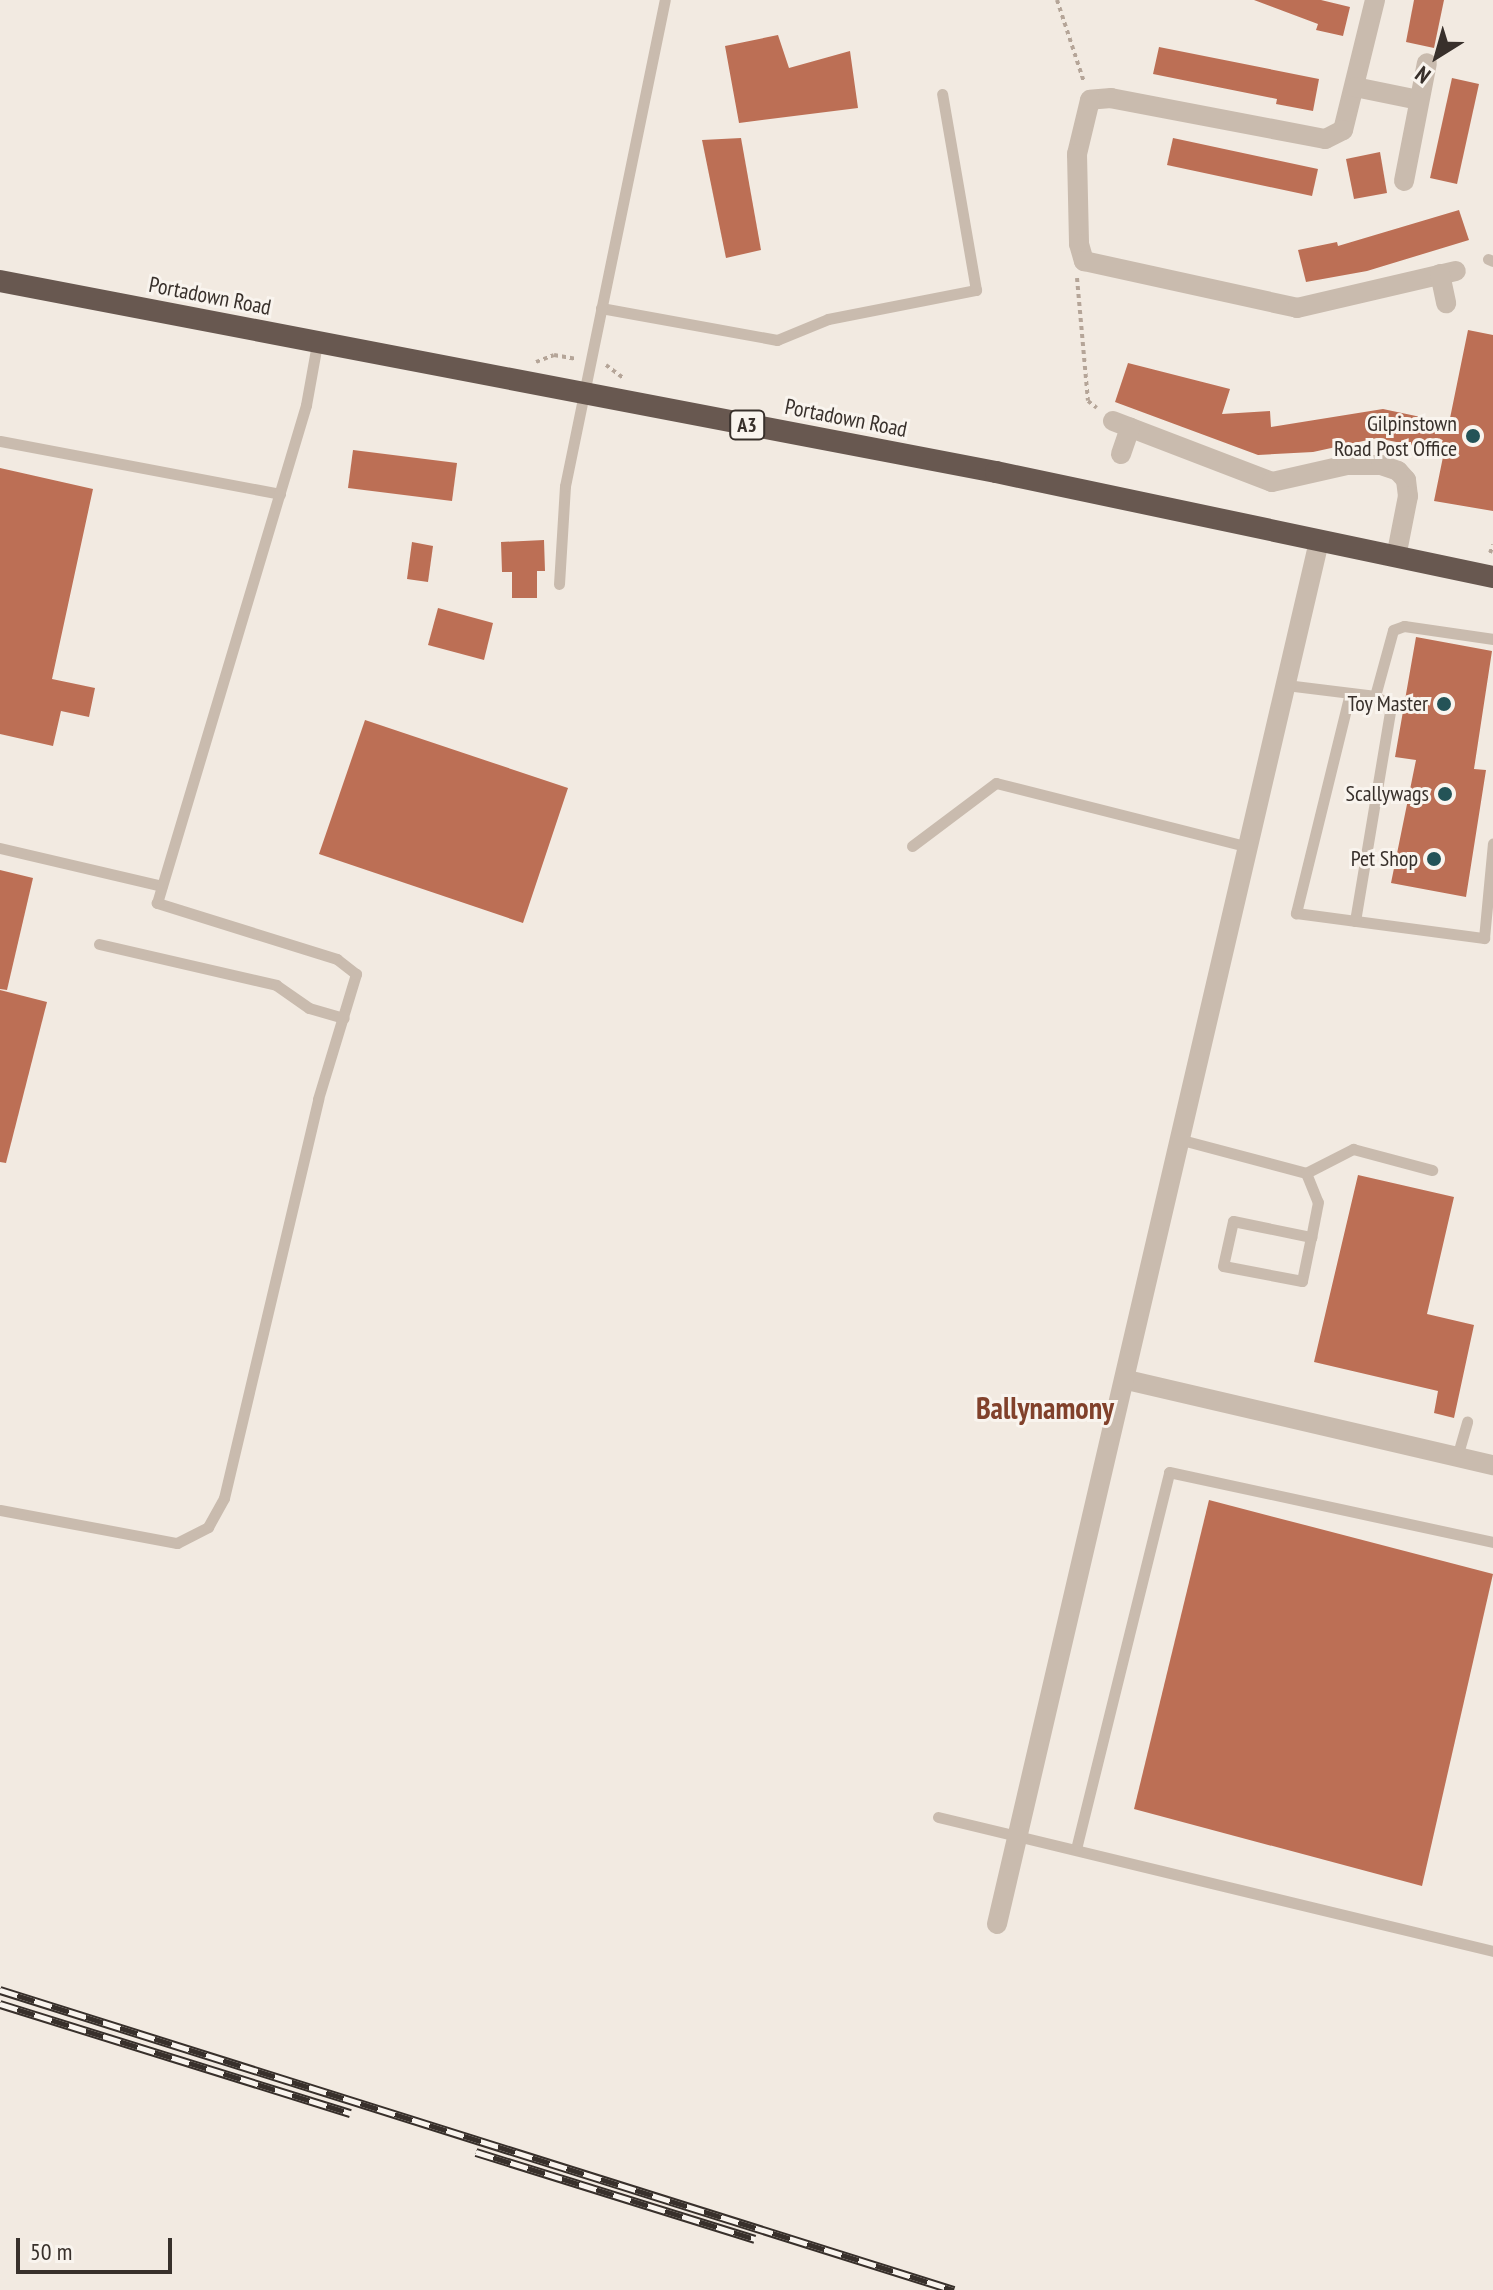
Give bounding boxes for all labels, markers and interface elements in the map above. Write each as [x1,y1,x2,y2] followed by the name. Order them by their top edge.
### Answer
[1397,16,1477,96] north arrow
[1409,60,1436,90] text: N
[147,271,273,321] street label: Portadown Road
[783,393,909,443] street label: Portadown Road
[729,409,765,441] road number: A3
[1334,410,1457,462] place label: Gilpinstown Road Post Office
[1464,427,1482,445] marker: Gilpinstown Road Post Office
[1347,691,1428,717] place label: Toy Master
[1435,695,1453,713] marker: Toy Master
[1346,781,1429,807] place label: Scallywags
[1436,785,1454,803] marker: Scallywags
[1351,846,1418,872] place label: Pet Shop
[1425,850,1443,868] marker: Pet Shop
[976,1390,1114,1426] district label: Ballynamony
[20,2222,176,2272] scale bar
[30,2236,72,2267] text: 50 m

